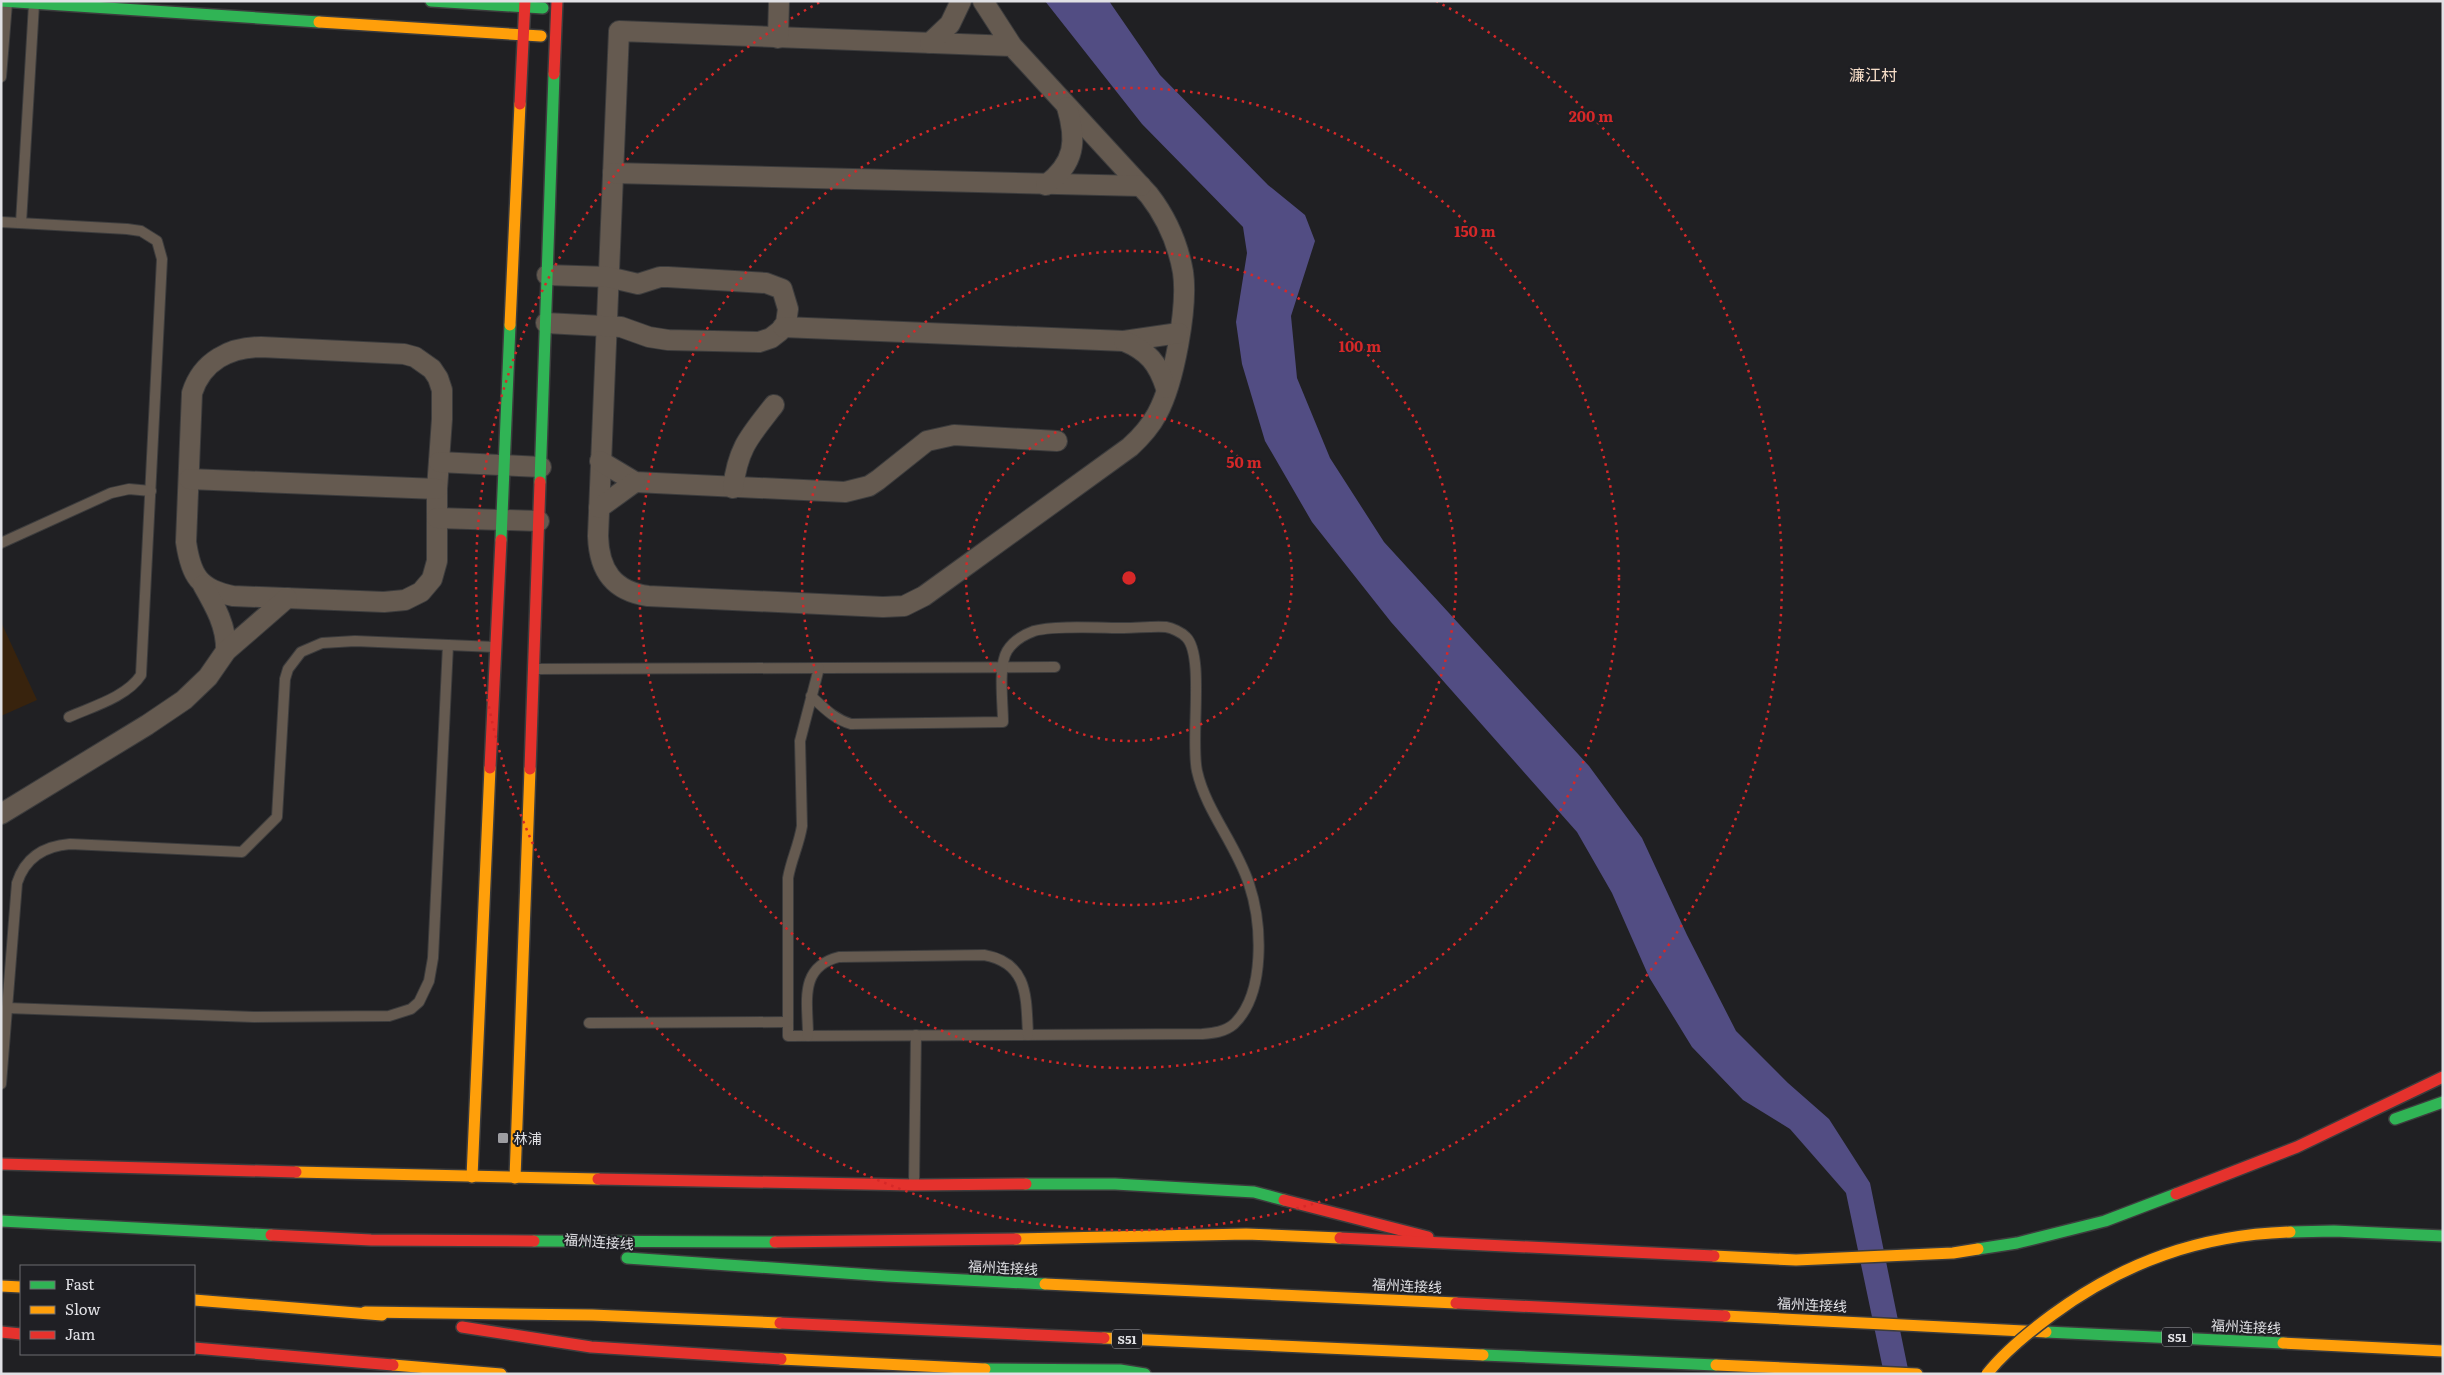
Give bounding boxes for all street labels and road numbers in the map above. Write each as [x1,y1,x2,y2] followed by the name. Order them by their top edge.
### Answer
[563,1229,635,1253] street label: 福州连接线
[968,1255,1038,1279] street label: 福州连接线
[1372,1273,1442,1297] street label: 福州连接线
[1777,1292,1847,1316] street label: 福州连接线
[2211,1314,2281,1338] street label: 福州连接线
[2162,1328,2192,1346] road number: S51
[1112,1330,1142,1348] road number: S51

